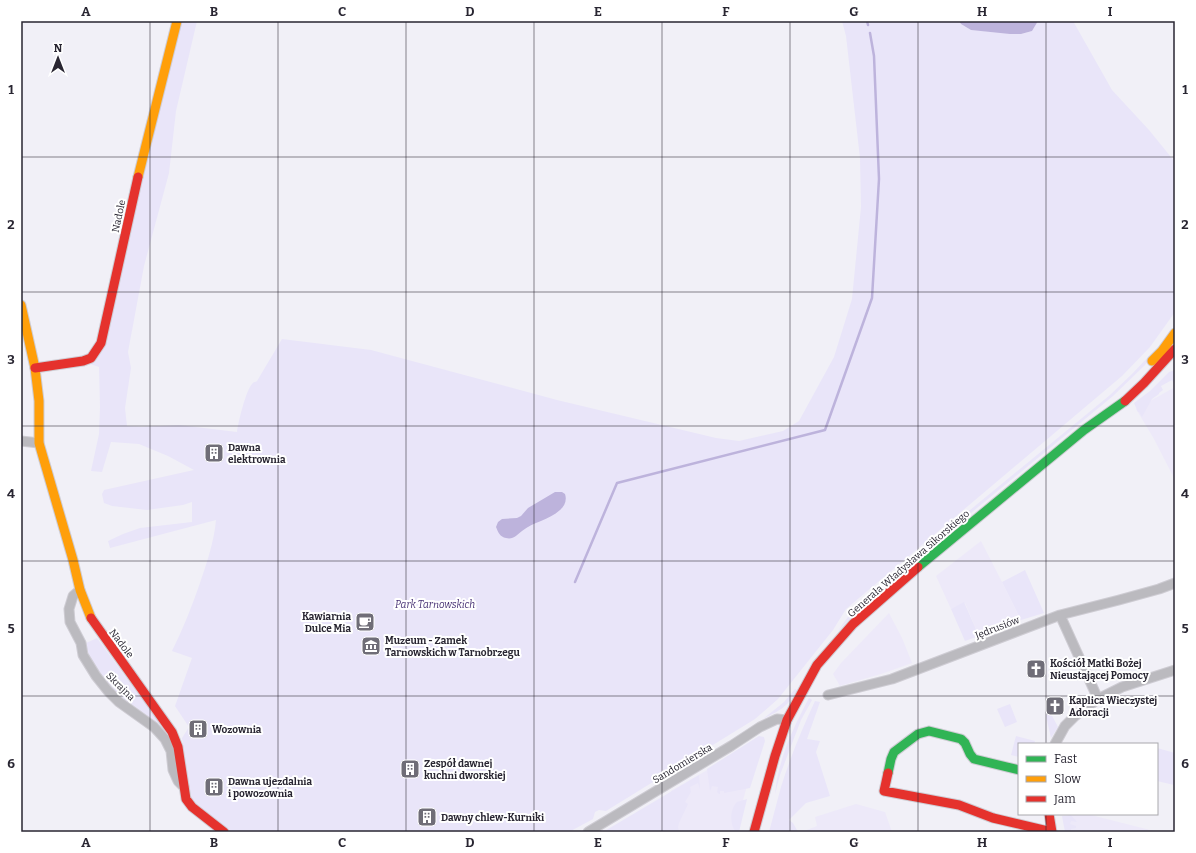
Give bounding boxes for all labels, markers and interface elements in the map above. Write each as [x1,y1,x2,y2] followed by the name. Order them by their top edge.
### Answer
[81,4,91,19] text: A
[210,4,218,19] text: B
[338,4,346,19] text: C
[465,4,475,19] text: D
[594,4,602,19] text: E
[722,4,730,19] text: F
[849,4,859,19] text: G
[977,4,987,19] text: H
[1108,4,1113,19] text: I
[38,38,78,78] north arrow
[54,42,63,55] text: N
[8,82,14,97] text: 1
[1182,82,1188,97] text: 1
[110,199,128,234] street label: Nadole
[7,217,15,232] text: 2
[1181,217,1189,232] text: 2
[7,352,15,367] text: 3
[1181,352,1189,367] text: 3
[203,442,225,464] building icon: Dawna elektrownia
[228,442,286,466] place label: Dawna elektrownia
[7,486,15,501] text: 4
[1181,486,1189,501] text: 4
[845,507,972,620] street label: Generała Władysława Sikorskiego
[395,599,475,611] park label: Park Tarnowskich
[302,611,351,635] place label: Kawiarnia Dulce Mia
[354,611,376,633] cafe icon: Kawiarnia Dulce Mia
[973,614,1022,642] street label: Jędrusiów
[7,621,15,636] text: 5
[1181,621,1189,636] text: 5
[106,627,136,660] street label: Nadole
[360,635,382,657] museum icon: Muzeum - Zamek Tarnowskich w Tarnobrzegu
[385,635,520,659] place label: Muzeum - Zamek Tarnowskich w Tarnobrzegu
[1050,657,1149,682] place label: Kościół Matki Bożej Nieustającej Pomocy
[1025,658,1047,680] church icon: Kościół Matki Bożej Nieustającej Pomocy
[103,670,137,704] street label: Skrajna
[1044,695,1066,717] church icon: Kaplica Wieczystej Adoracji
[1069,695,1157,719] place label: Kaplica Wieczystej Adoracji
[187,718,209,740] building icon: Wozownia
[212,724,262,736] place label: Wozownia
[651,741,715,786] street label: Sandomierska
[1018,743,1158,815] legend
[1054,752,1078,766] text: Fast
[7,756,15,771] text: 6
[1181,756,1189,771] text: 6
[424,757,506,782] place label: Zespół dawnej kuchni dworskiej
[399,758,421,780] building icon: Zespół dawnej kuchni dworskiej
[1054,772,1081,786] text: Slow
[203,776,225,798] building icon: Dawna ujezdalnia i powozownia
[228,776,312,800] place label: Dawna ujezdalnia i powozownia
[1053,792,1076,806] text: Jam
[416,806,438,828] building icon: Dawny chlew-Kurniki
[441,812,545,824] place label: Dawny chlew-Kurniki
[81,835,91,850] text: A
[210,835,218,850] text: B
[338,835,346,850] text: C
[465,835,475,850] text: D
[594,835,602,850] text: E
[722,835,730,850] text: F
[849,835,859,850] text: G
[977,835,987,850] text: H
[1108,835,1113,850] text: I

